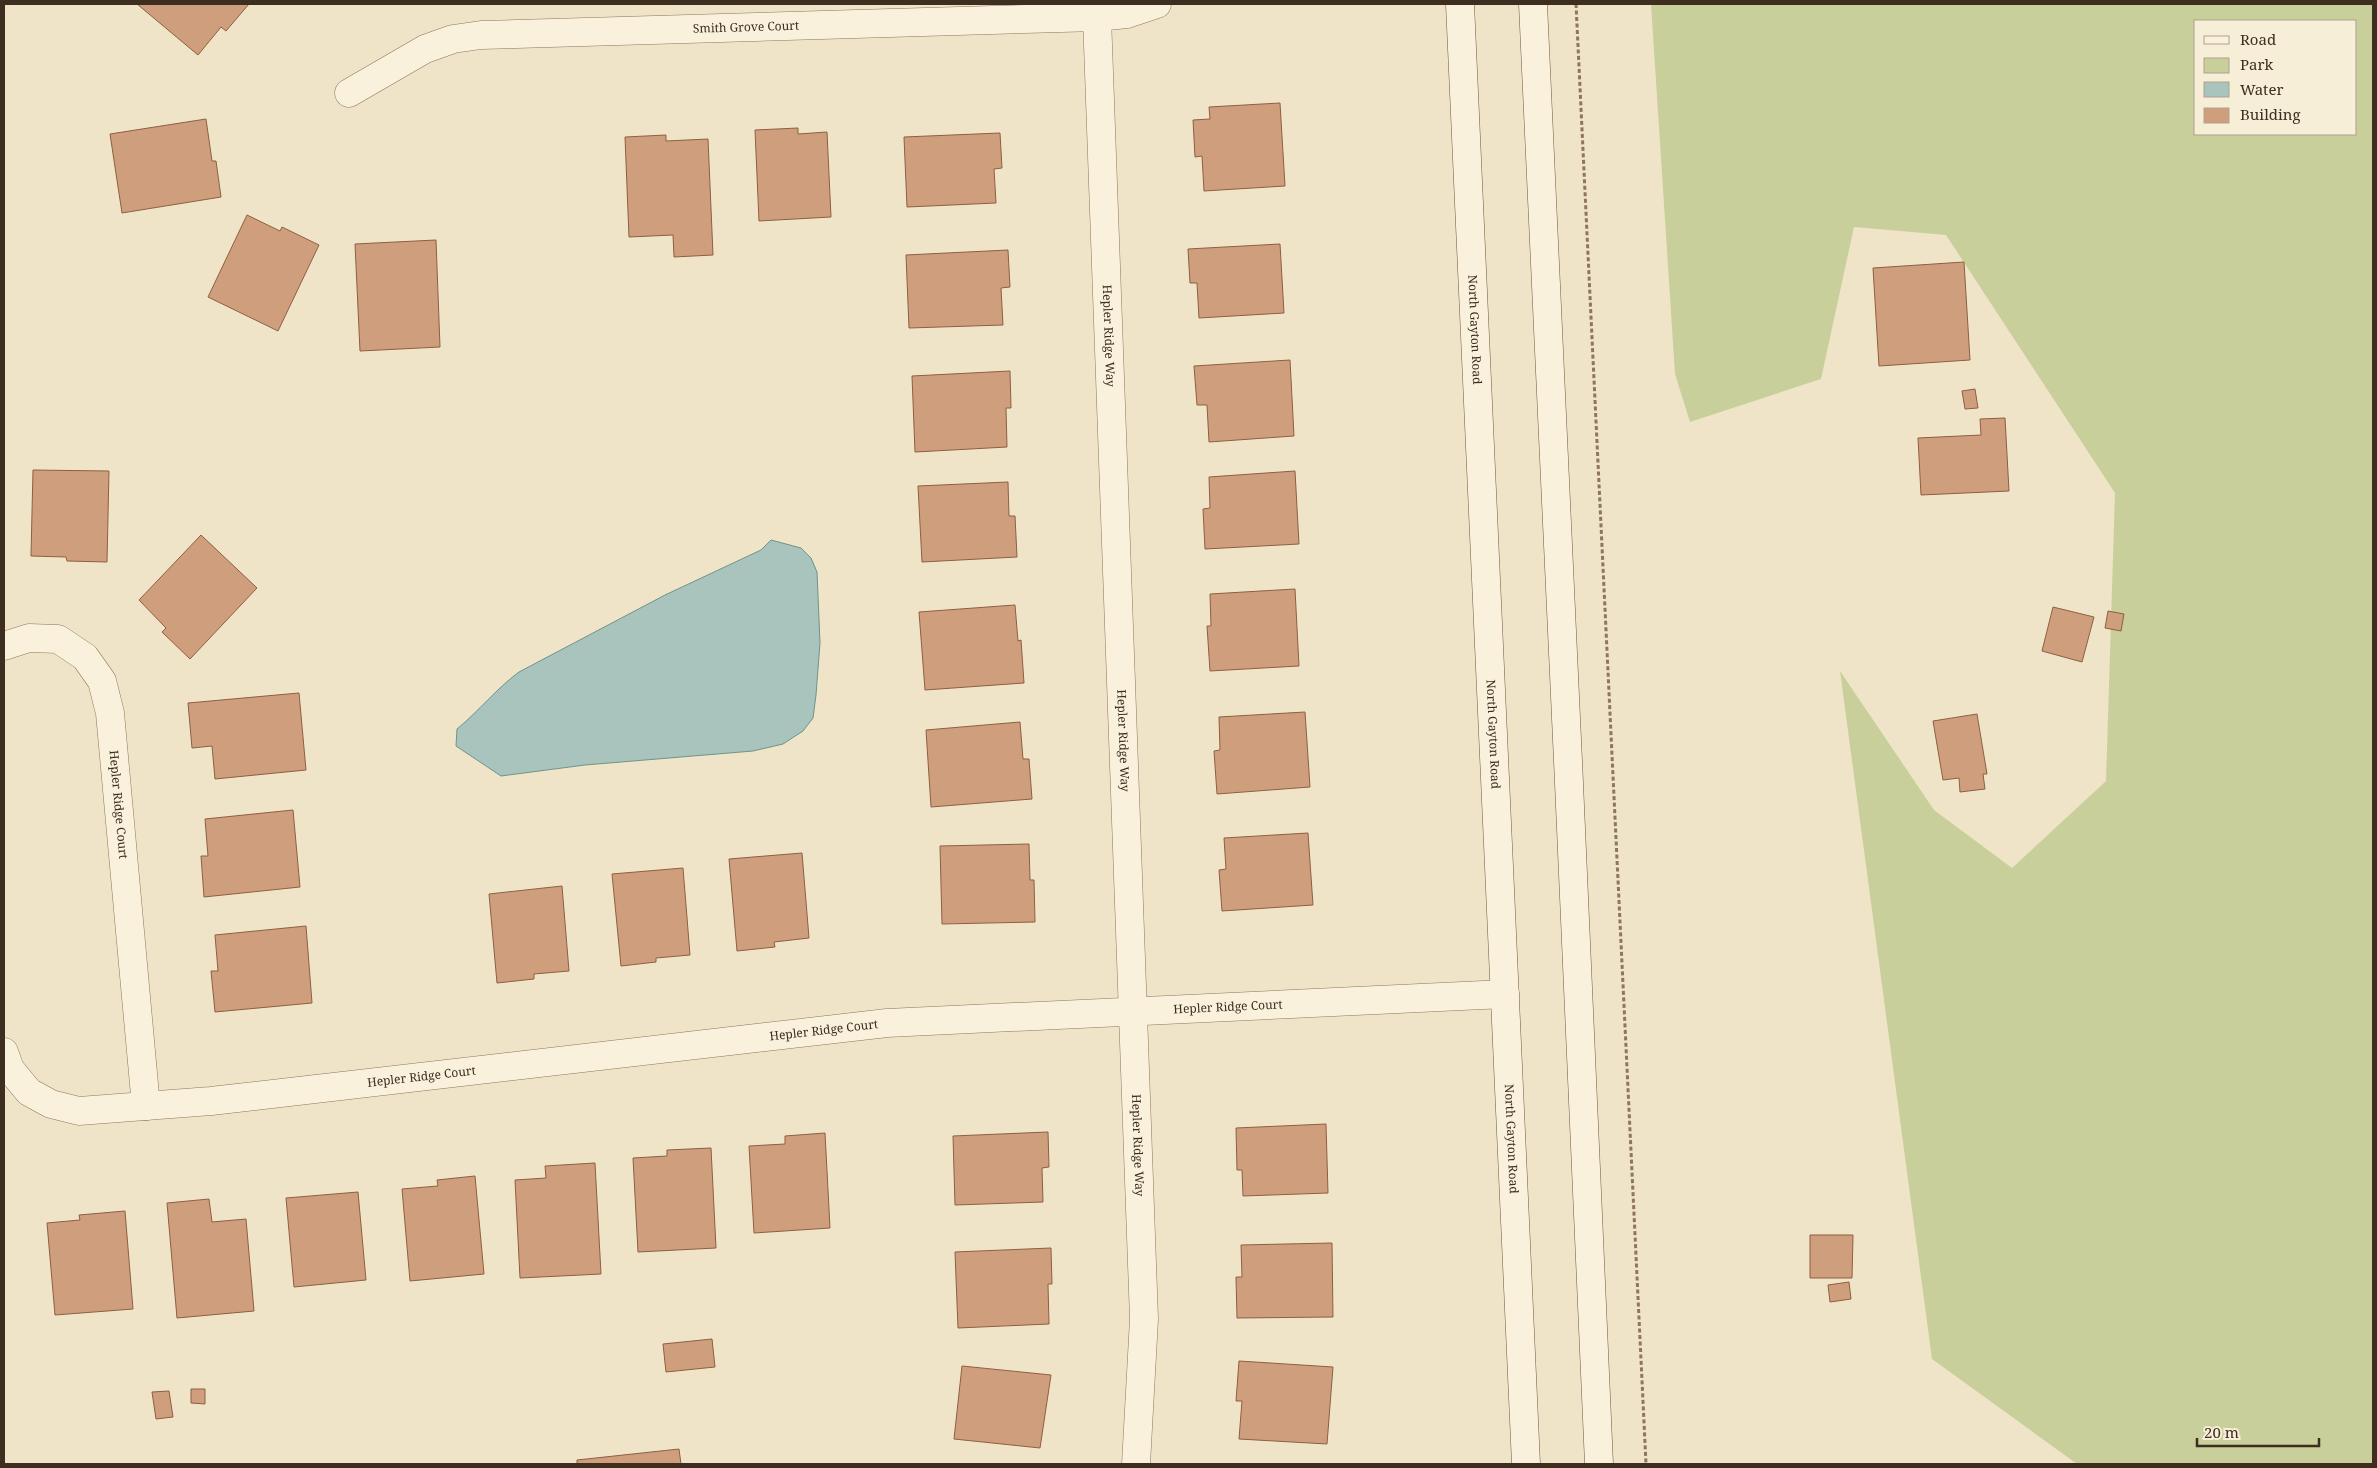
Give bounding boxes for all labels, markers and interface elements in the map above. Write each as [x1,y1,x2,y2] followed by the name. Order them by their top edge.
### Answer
[693,17,799,37] street label: Smith Grove Court
[2194,20,2357,135] legend
[2240,29,2276,49] text: Road
[2240,54,2274,74] text: Park
[2240,79,2283,99] text: Water
[2240,104,2301,124] text: Building
[1464,275,1486,385] street label: North Gayton Road
[1099,284,1119,387] street label: Hepler Ridge Way
[1483,679,1505,790] street label: North Gayton Road
[1113,689,1134,792] street label: Hepler Ridge Way
[105,749,132,860] street label: Hepler Ridge Court
[1173,995,1283,1018] street label: Hepler Ridge Court
[769,1015,879,1045] street label: Hepler Ridge Court
[366,1062,477,1091] street label: Hepler Ridge Court
[1501,1084,1523,1195] street label: North Gayton Road
[1128,1094,1149,1197] street label: Hepler Ridge Way
[2197,1416,2320,1448] scale bar
[2204,1422,2239,1442] text: 20 m

